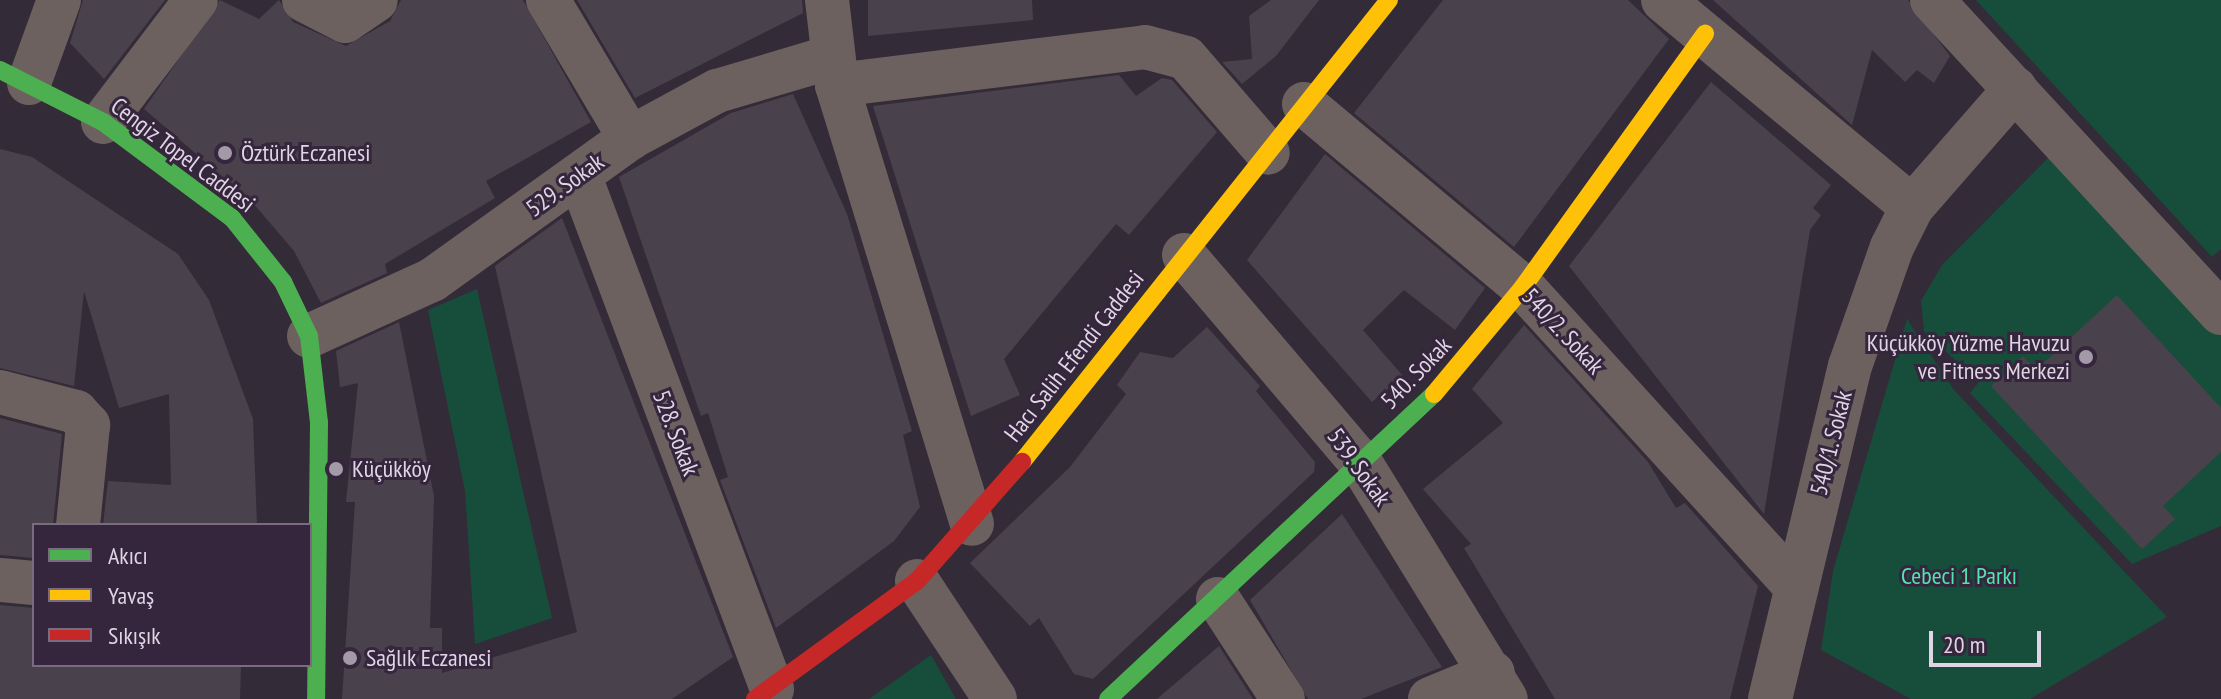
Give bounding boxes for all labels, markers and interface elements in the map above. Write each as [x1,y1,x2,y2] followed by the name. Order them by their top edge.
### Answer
[105,91,261,219] street label: Cengiz Topel Caddesi
[241,139,371,167] place label: Öztürk Eczanesi
[216,144,234,162] marker: Öztürk Eczanesi
[520,147,610,223] street label: 529. Sokak
[998,265,1150,447] street label: Hacı Salih Efendi Caddesi
[1515,282,1611,380] street label: 540/2. Sokak
[1865,329,2070,385] place label: Küçükköy Yüzme Havuzu ve Fitness Merkezi
[1374,330,1458,416] street label: 540. Sokak
[2077,348,2095,366] marker: Küçükköy Yüzme Havuzu ve Fitness Merkezi
[646,386,706,480] street label: 528. Sokak
[1804,387,1858,499] street label: 540/1. Sokak
[1321,422,1397,512] street label: 539. Sokak
[352,455,431,483] place label: Küçükköy
[327,460,345,478] marker: Küçükköy
[32,523,312,667] legend
[108,540,148,571] text: Akıcı
[1901,562,2017,590] park label: Cebeci 1 Parkı
[108,580,154,611] text: Yavaş
[1933,615,2045,665] scale bar
[108,620,161,651] text: Sıkışık
[1943,629,1985,660] text: 20 m
[366,644,492,672] place label: Sağlık Eczanesi
[341,649,359,667] marker: Sağlık Eczanesi

